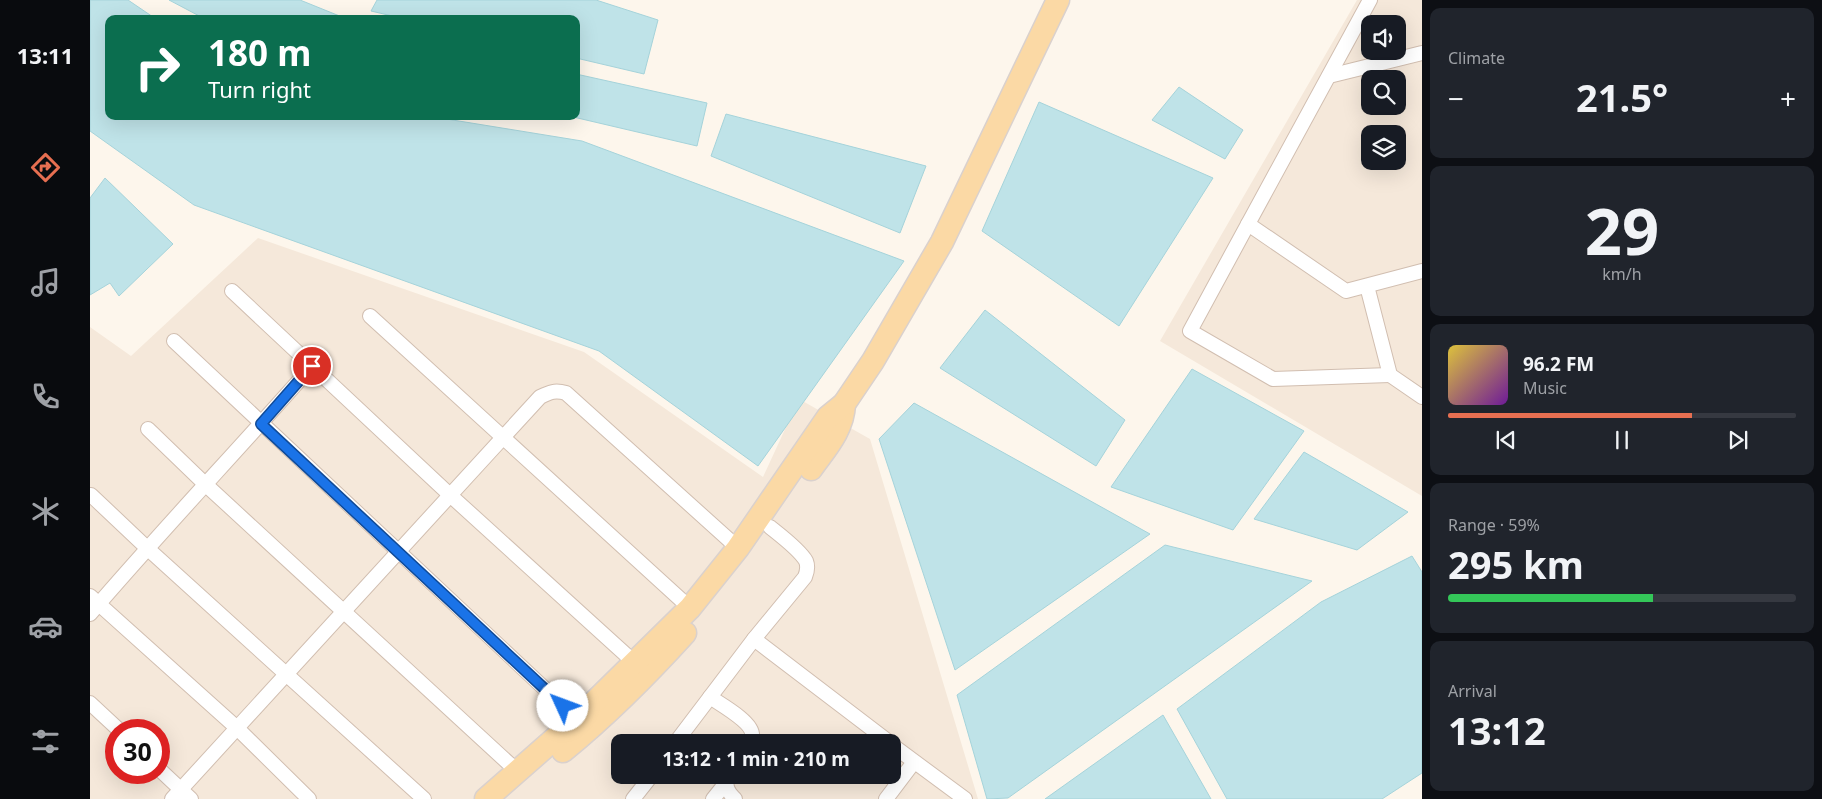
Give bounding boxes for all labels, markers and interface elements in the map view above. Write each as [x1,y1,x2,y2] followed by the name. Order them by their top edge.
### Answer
[1361,15,1406,170] map controls
[1361,15,1406,60] button: sound
[208,29,311,76] text: 180 m
[125,35,190,100] icon: right
[17,40,73,70] text: 13:11
[1448,47,1505,69] text: Climate
[1361,70,1406,115] button: search
[1576,71,1668,123] text: 21.5°
[208,74,311,104] text: Turn right
[1448,79,1464,117] text: −
[1780,79,1796,117] text: +
[1361,125,1406,170] button: layers
[28,150,63,185] icon: directions
[1585,186,1659,274] text: 29
[1602,263,1642,285] text: km/h
[28,265,63,300] icon: music
[291,345,333,387] pin
[1523,351,1594,377] text: 96.2 FM
[298,352,326,380] icon: arrive
[1523,377,1567,399] text: Music
[28,379,63,414] icon: phone
[1492,426,1520,454] icon: previous
[1608,426,1636,454] icon: pause
[1724,426,1752,454] icon: next
[28,494,63,529] icon: climate
[1448,514,1540,536] text: Range · 59%
[1448,538,1584,590] text: 295 km
[28,609,63,644] icon: car
[536,679,588,731] position arrow
[1448,680,1497,702] text: Arrival
[1448,704,1546,756] text: 13:12
[105,719,170,784] speed limit sign: 30
[28,724,63,759] icon: filters
[662,746,850,772] text: 13:12 · 1 min · 210 m

